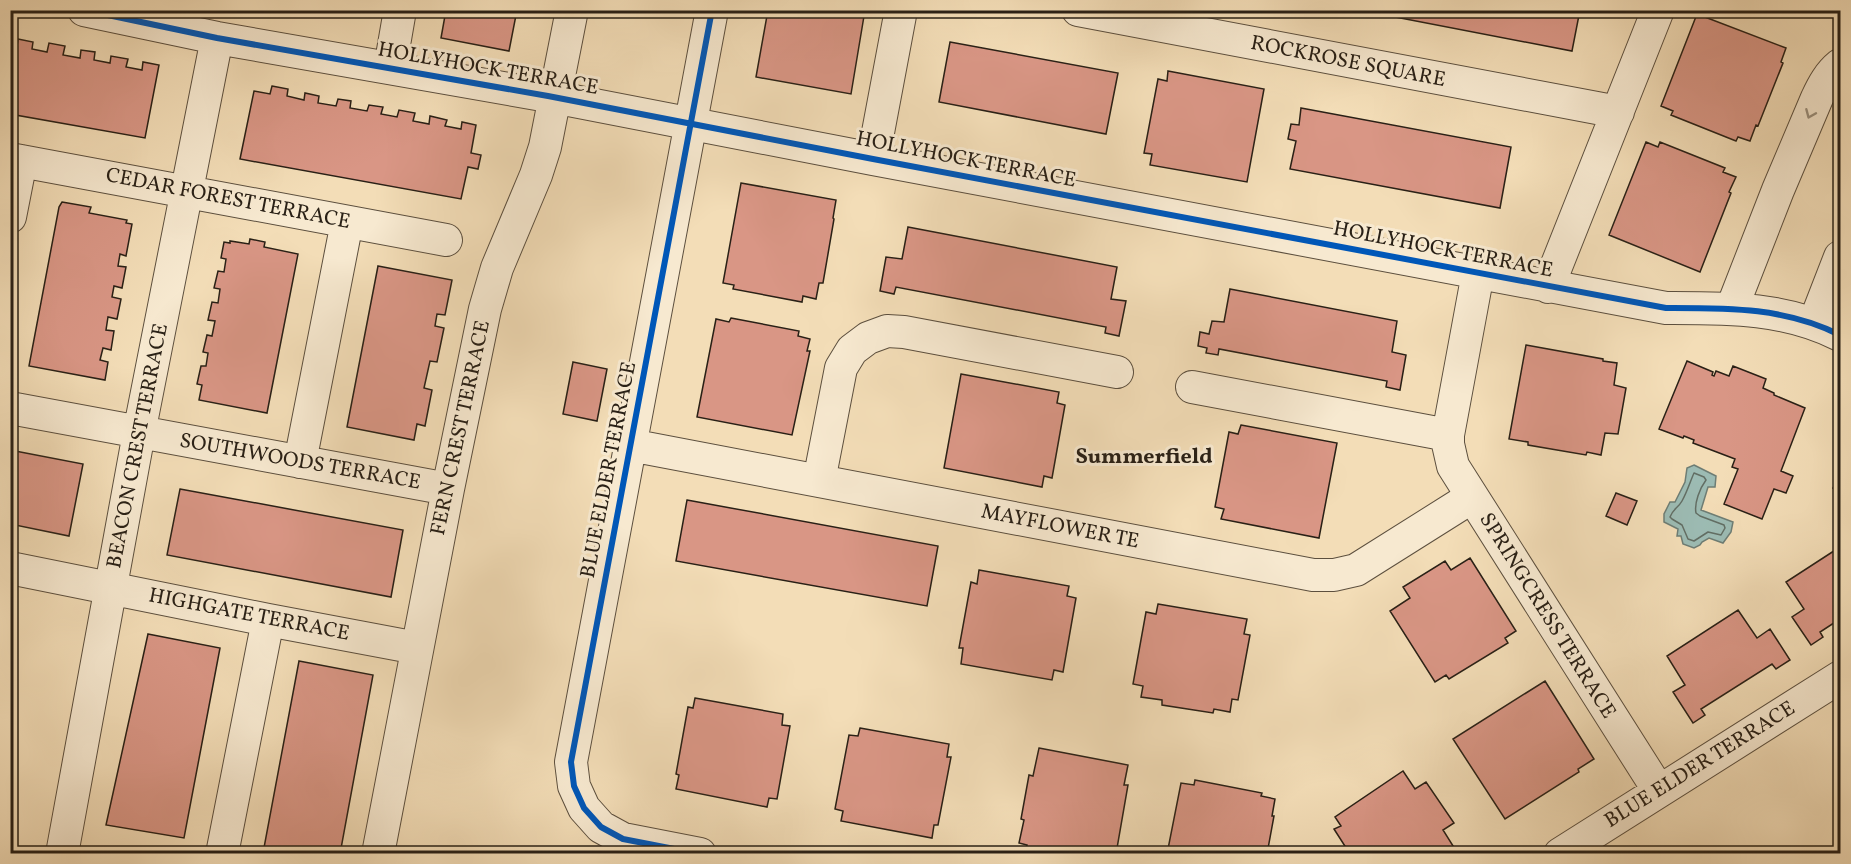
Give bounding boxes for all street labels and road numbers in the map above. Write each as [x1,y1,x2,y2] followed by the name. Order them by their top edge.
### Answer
[1248,29,1448,95] street label: ROCKROSE SQUARE
[375,35,601,103] street label: HOLLYHOCK TERRACE
[854,124,1078,196] street label: HOLLYHOCK TERRACE
[103,161,353,237] street label: CEDAR FOREST TERRACE
[1331,214,1555,286] street label: HOLLYHOCK TERRACE
[424,318,498,538] street label: FERN CREST TERRACE
[100,321,176,571] street label: BEACON CREST TERRACE
[574,359,644,581] street label: BLUE ELDER TERRACE
[177,426,423,498] street label: SOUTHWOODS TERRACE
[978,497,1142,557] street label: MAYFLOWER TE
[1472,507,1622,725] street label: SPRINGCRESS TERRACE
[146,581,352,649] street label: HIGHGATE TERRACE
[1599,694,1801,836] street label: BLUE ELDER TERRACE

